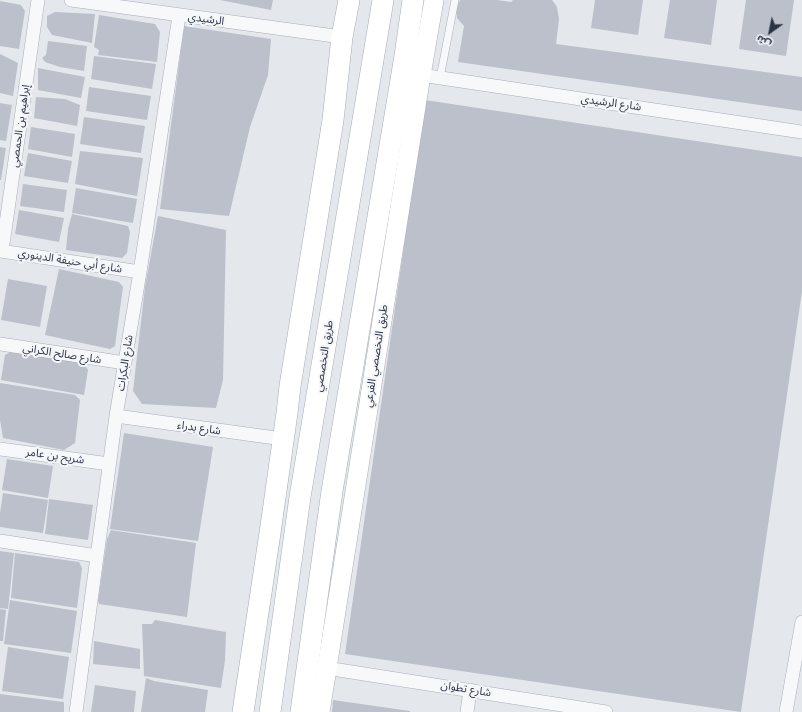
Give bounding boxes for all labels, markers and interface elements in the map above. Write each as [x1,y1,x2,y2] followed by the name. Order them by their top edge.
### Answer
[187,10,225,28] street label: الرشيدي
[750,12,790,52] north arrow
[753,32,774,52] text: ش
[8,84,32,168] street label: إبراهيم بن الحمصي
[580,92,642,114] street label: شارع الرشيدي
[17,246,123,276] street label: شارع أبي حنيفة الدينوري
[361,304,391,408] street label: طريق التخصصي الفرعي
[312,319,336,393] street label: طريق التخصصي
[114,334,136,392] street label: شارع البكرات
[22,341,102,367] street label: شارع صالح الكراني
[176,418,222,438] street label: شارع بدراء
[25,445,85,467] street label: شريح بن عامر
[440,679,492,699] street label: شارع تطوان

